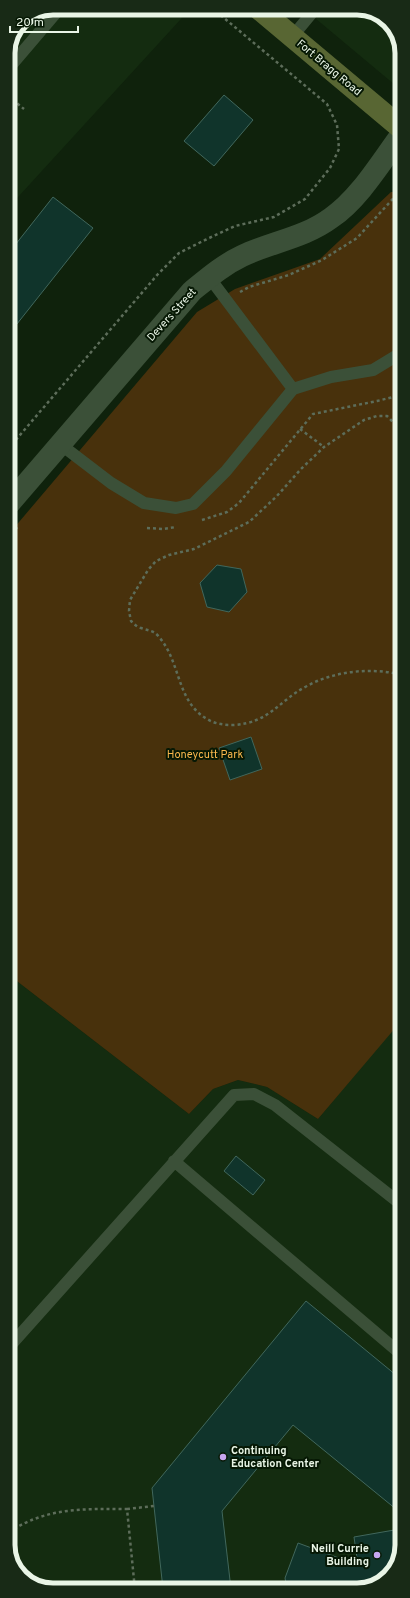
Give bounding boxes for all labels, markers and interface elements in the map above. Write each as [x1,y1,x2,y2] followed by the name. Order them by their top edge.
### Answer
[10,8,78,34] scale bar
[16,15,44,31] text: 20 m
[294,37,364,99] street label: Fort Bragg Road
[144,285,200,345] street label: Devers Street
[167,748,243,762] park label: Honeycutt Park
[231,1444,320,1471] place label: Continuing Education Center
[218,1452,228,1462] marker: Continuing Education Center
[311,1542,369,1569] place label: Neill Currie Building
[372,1550,382,1560] marker: Neill Currie Building

